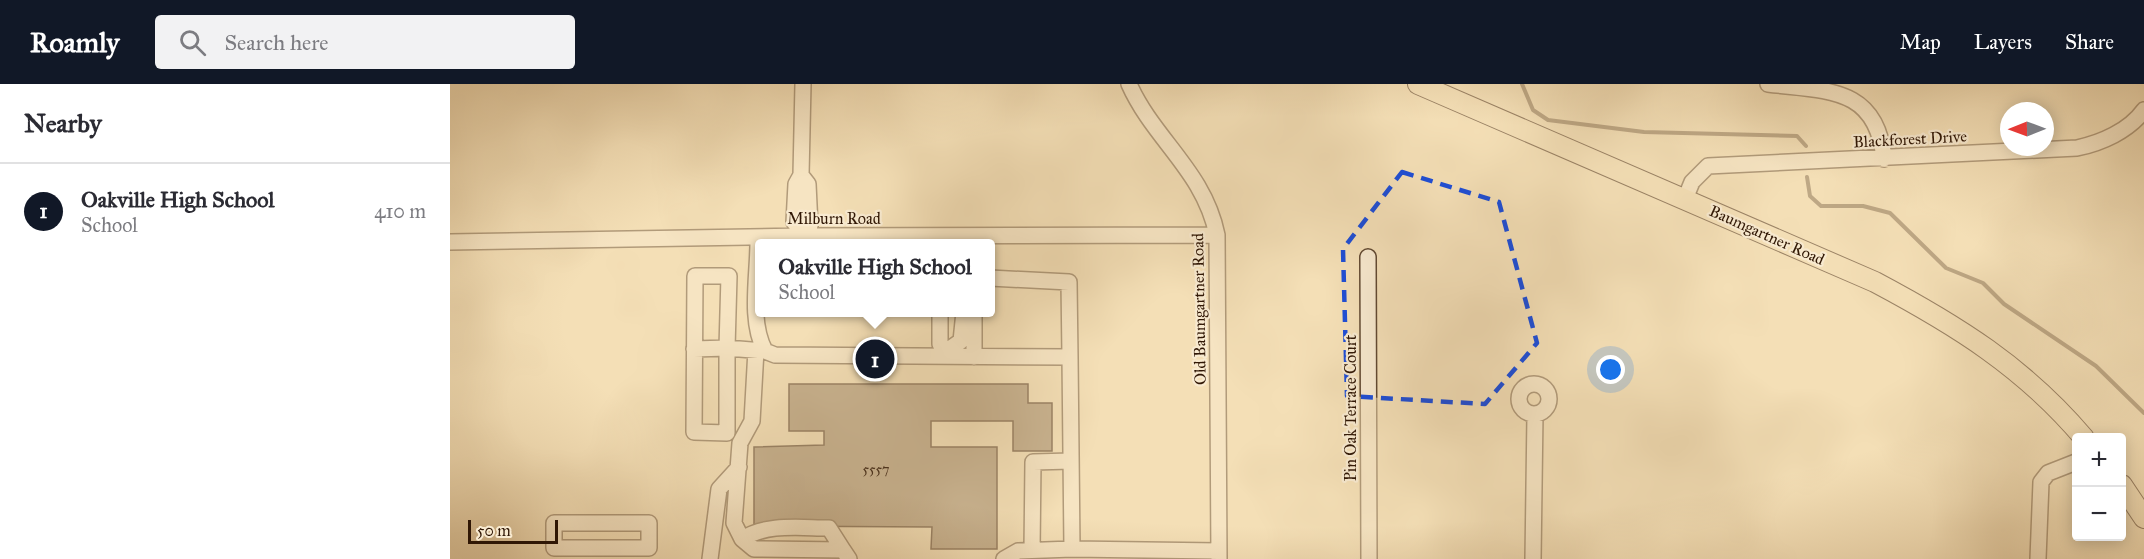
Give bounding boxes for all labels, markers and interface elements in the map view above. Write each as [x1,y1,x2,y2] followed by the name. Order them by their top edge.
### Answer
[155,15,575,69] search box
[30,25,119,60] text: Roamly
[176,26,209,59] icon: search
[224,29,328,56] text: Search here
[1900,29,1941,55] text: Map
[1974,29,2032,55] text: Layers
[2065,29,2114,55] text: Share
[2000,102,2054,156] north arrow
[24,107,102,139] text: Nearby
[1853,127,1968,151] street label: Blackforest Drive
[81,186,274,213] text: Oakville High School
[40,199,47,223] text: 1
[374,199,426,223] text: 410 m
[1706,201,1828,270] street label: Baumgartner Road
[787,209,881,228] street label: Milburn Road
[81,213,138,237] text: School
[1188,233,1211,385] street label: Old Baumgartner Road
[755,239,995,317] popup
[778,253,972,280] text: Oakville High School
[778,280,835,304] text: School
[1341,334,1360,481] street label: Pin Oak Terrace Court
[856,336,894,382] pin: 1
[1596,355,1625,384] your location
[2072,433,2126,541] map controls
[2072,433,2126,487] button: +
[863,461,890,478] house number: 5557
[2072,487,2126,541] button: −
[468,517,558,544] scale bar
[477,521,511,540] text: 50 m

